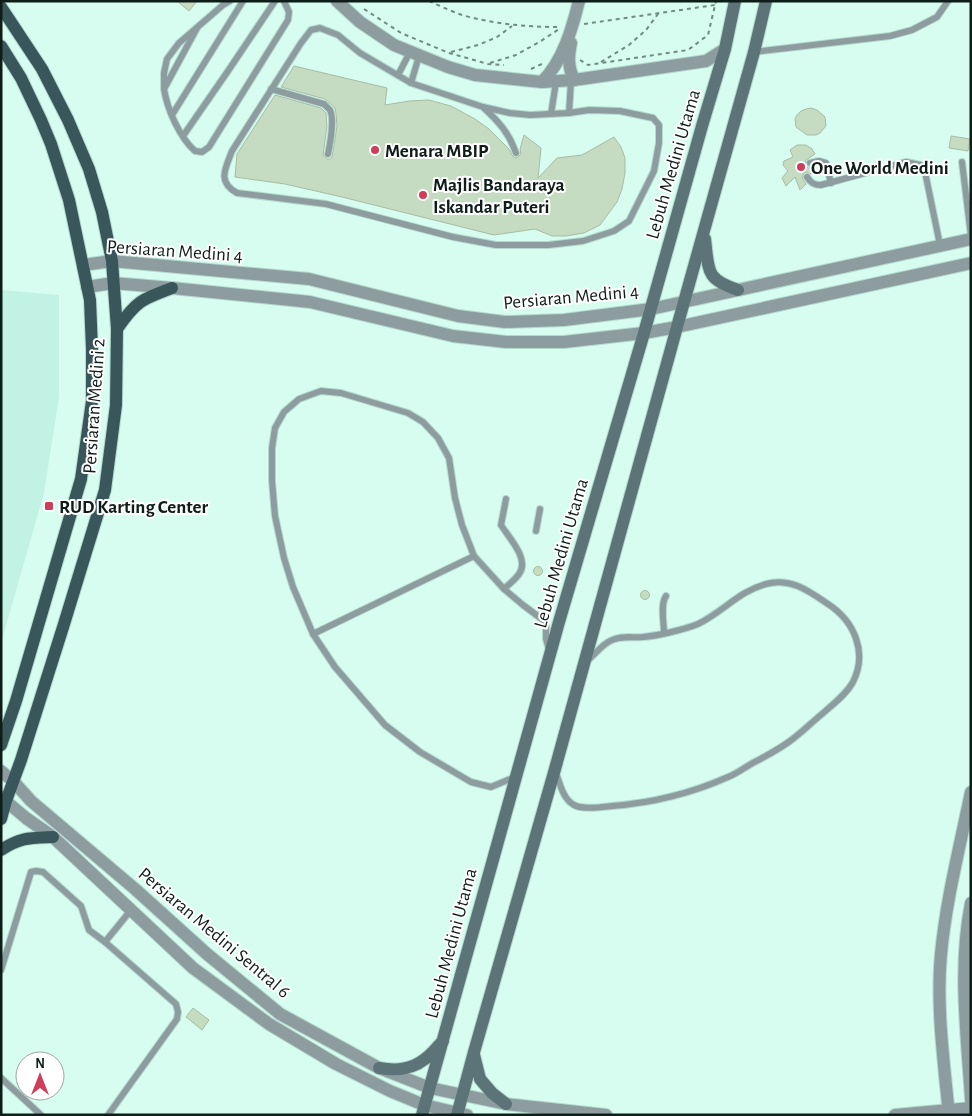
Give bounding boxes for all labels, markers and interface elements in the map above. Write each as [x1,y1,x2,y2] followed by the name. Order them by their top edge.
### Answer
[643,87,704,241] street label: Lebuh Medini Utama
[385,142,489,161] place label: Menara MBIP
[369,144,381,156] marker: Menara MBIP
[811,159,949,178] place label: One World Medini
[795,161,807,173] marker: One World Medini
[433,176,565,217] place label: Majlis Bandaraya Iskandar Puteri
[417,189,429,201] marker: Majlis Bandaraya Iskandar Puteri
[106,237,243,266] street label: Persiaran Medini 4
[502,282,640,313] street label: Persiaran Medini 4
[80,337,109,474] street label: Persiaran Medini 2
[531,476,592,630] street label: Lebuh Medini Utama
[59,498,209,517] place label: RUD Karting Center
[43,500,55,512] marker: RUD Karting Center
[134,864,294,1002] street label: Persiaran Medini Sentral 6
[422,866,481,1021] street label: Lebuh Medini Utama
[15,1051,65,1101] north arrow
[35,1057,45,1071] text: N

